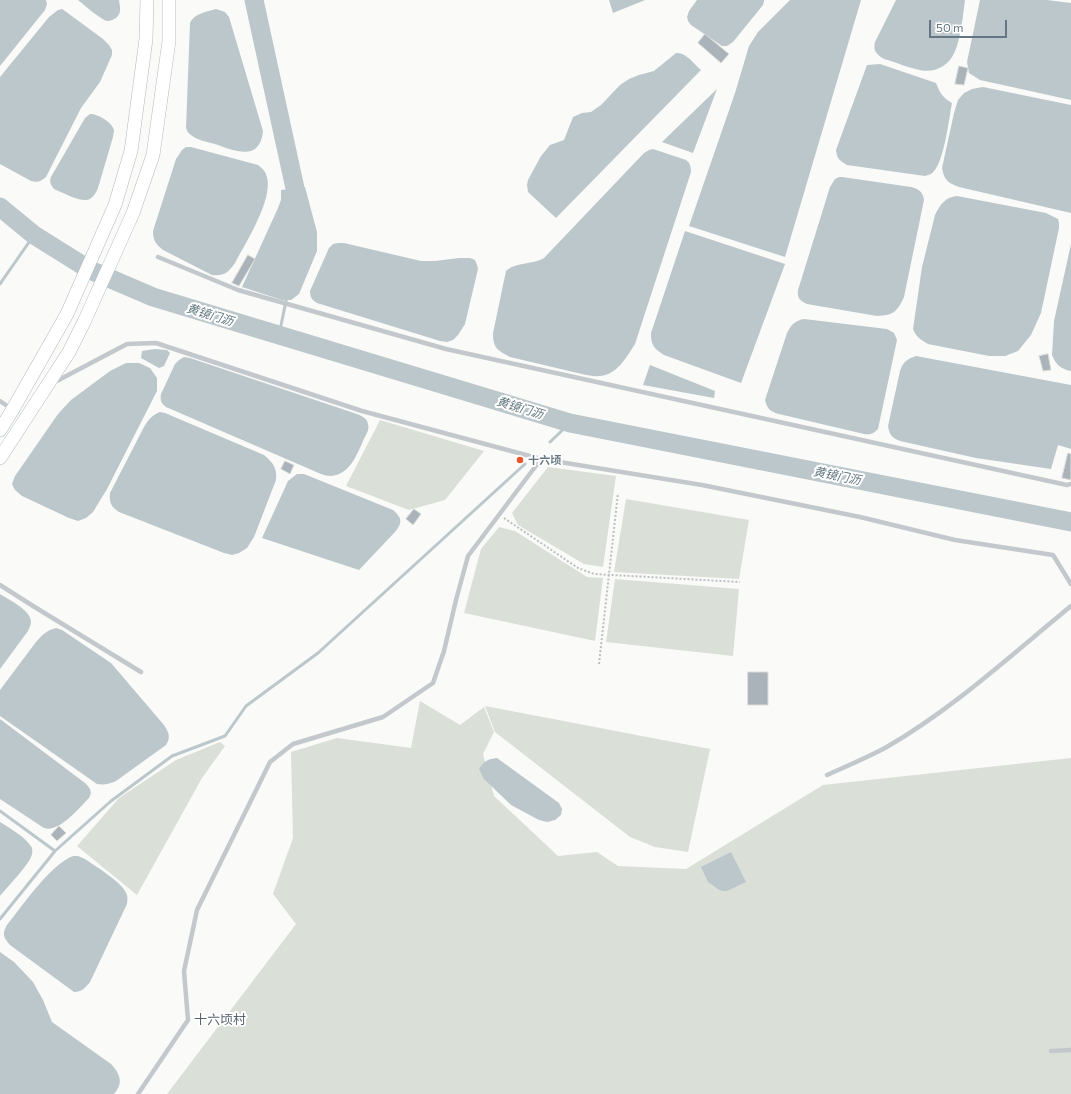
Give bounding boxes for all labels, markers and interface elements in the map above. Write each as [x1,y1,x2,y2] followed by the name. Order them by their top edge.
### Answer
[931,12,1009,38] scale bar
[936,20,964,34] text: 50 m
[185,301,235,329] water label: 黄镜门沥
[495,394,545,422] water label: 黄镜门沥
[528,453,561,467] place label: 十六顷
[515,455,525,465] marker: 十六顷
[812,464,862,488] water label: 黄镜门沥
[194,1012,246,1028] district label: 十六顷村

